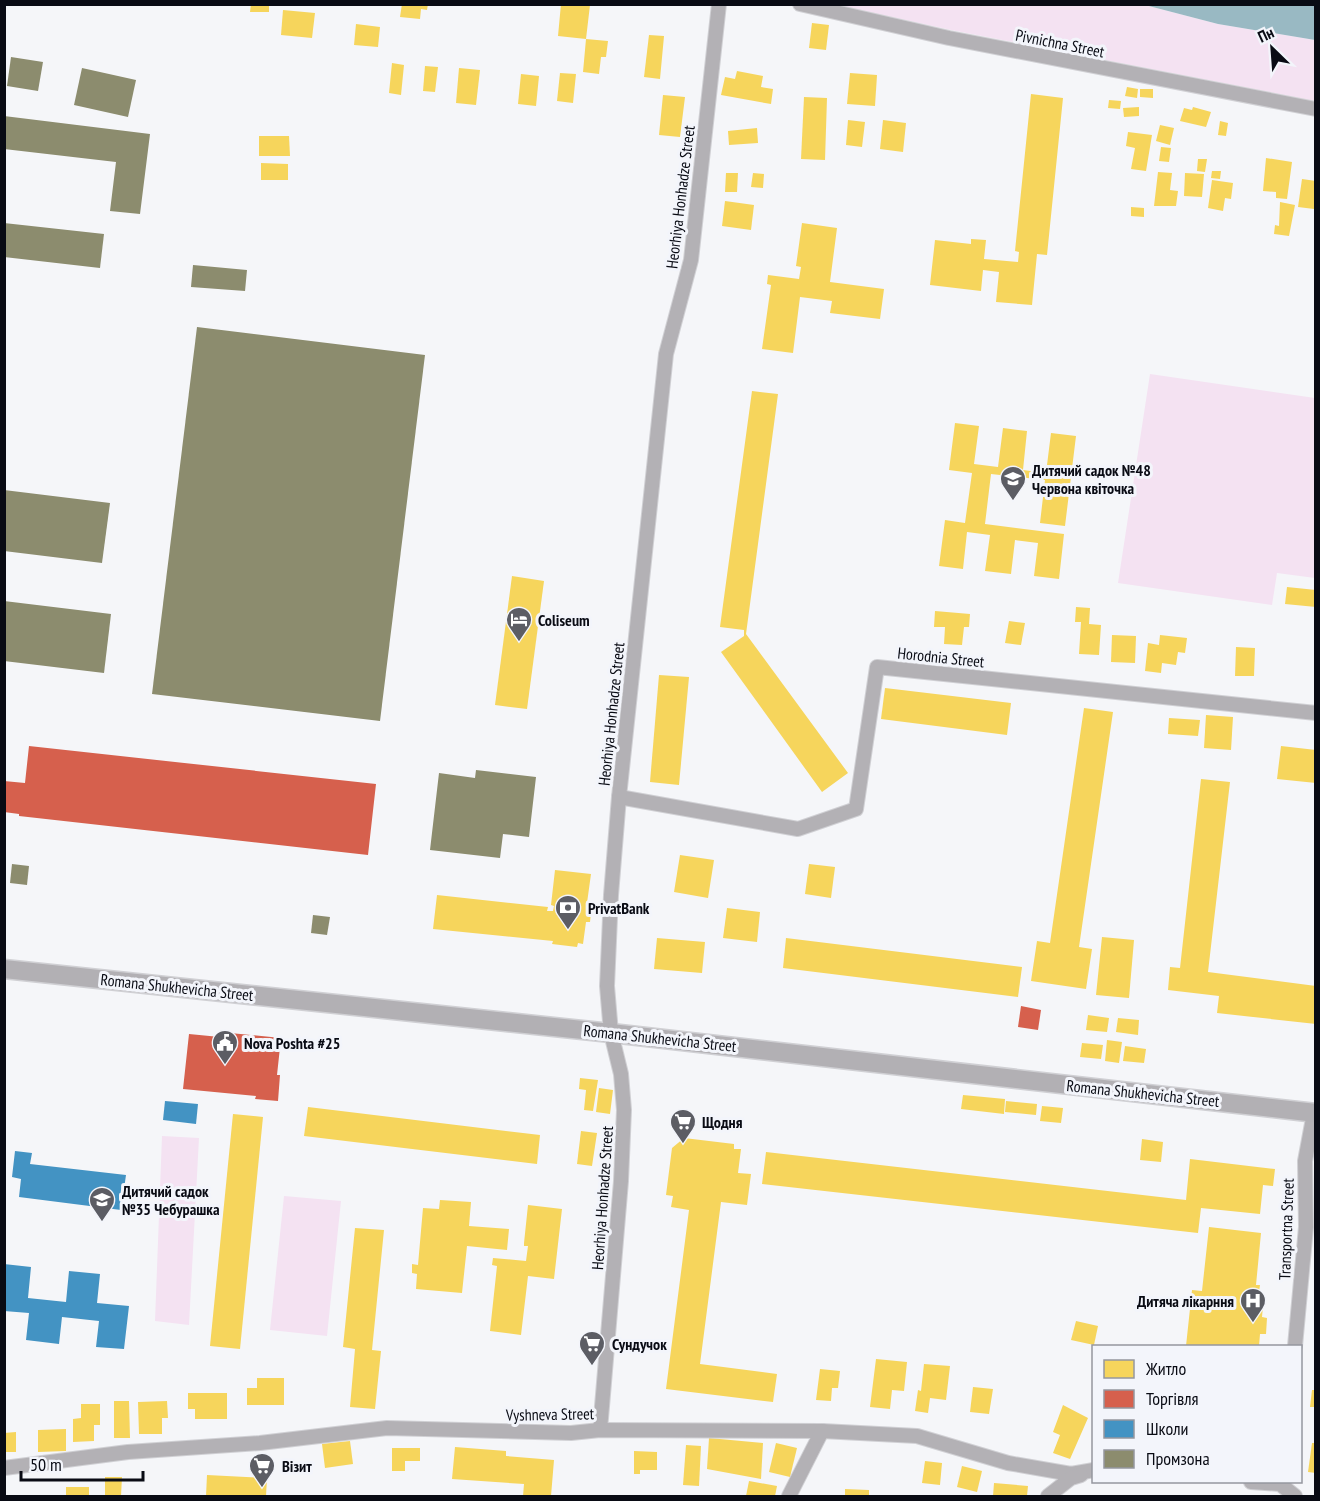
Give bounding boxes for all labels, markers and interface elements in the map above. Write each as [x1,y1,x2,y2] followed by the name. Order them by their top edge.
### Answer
[1242,18,1302,78] north arrow
[1254,22,1277,47] text: Пн
[1014,25,1107,62] street label: Pivnichna Street
[661,124,699,270] street label: Heorhiya Honhadze Street
[1032,460,1151,498] place label: Дитячий садок №48 Червона квіточка
[998,464,1028,502] school or university icon: Дитячий садок №48 Червона квіточка
[504,605,534,643] hotel icon: Coliseum
[538,610,590,630] place label: Coliseum
[594,641,629,787] street label: Heorhiya Honhadze Street
[897,643,986,672] street label: Horodnia Street
[553,893,583,931] bank icon: PrivatBank
[588,898,650,918] place label: PrivatBank
[100,969,255,1005] street label: Romana Shukhevicha Street
[583,1020,738,1056] street label: Romana Shukhevicha Street
[210,1028,240,1066] public building icon: Nova Poshta #25
[244,1033,340,1053] place label: Nova Poshta #25
[1066,1075,1221,1111] street label: Romana Shukhevicha Street
[668,1107,698,1145] supermarket icon: Щодня
[702,1112,743,1132] place label: Щодня
[587,1125,617,1271] street label: Heorhiya Honhadze Street
[1274,1177,1298,1280] street label: Transportna Street
[122,1181,220,1219] place label: Дитячий садок №35 Чебурашка
[87,1185,117,1223] school or university icon: Дитячий садок №35 Чебурашка
[1238,1286,1268,1324] hospital icon: Дитяча лікарння
[1137,1291,1234,1311] place label: Дитяча лікарння
[577,1329,607,1367] supermarket icon: Сундучок
[612,1334,667,1354] place label: Сундучок
[1092,1345,1302,1483] legend
[1145,1357,1186,1380] text: Житло
[1146,1387,1199,1410] text: Торгівля
[505,1403,595,1425] street label: Vyshneva Street
[1146,1417,1188,1440] text: Школи
[21,1444,142,1482] scale bar
[1146,1447,1210,1470] text: Промзона
[247,1451,277,1489] supermarket icon: Візит
[30,1453,62,1476] text: 50 m
[282,1456,312,1476] place label: Візит

